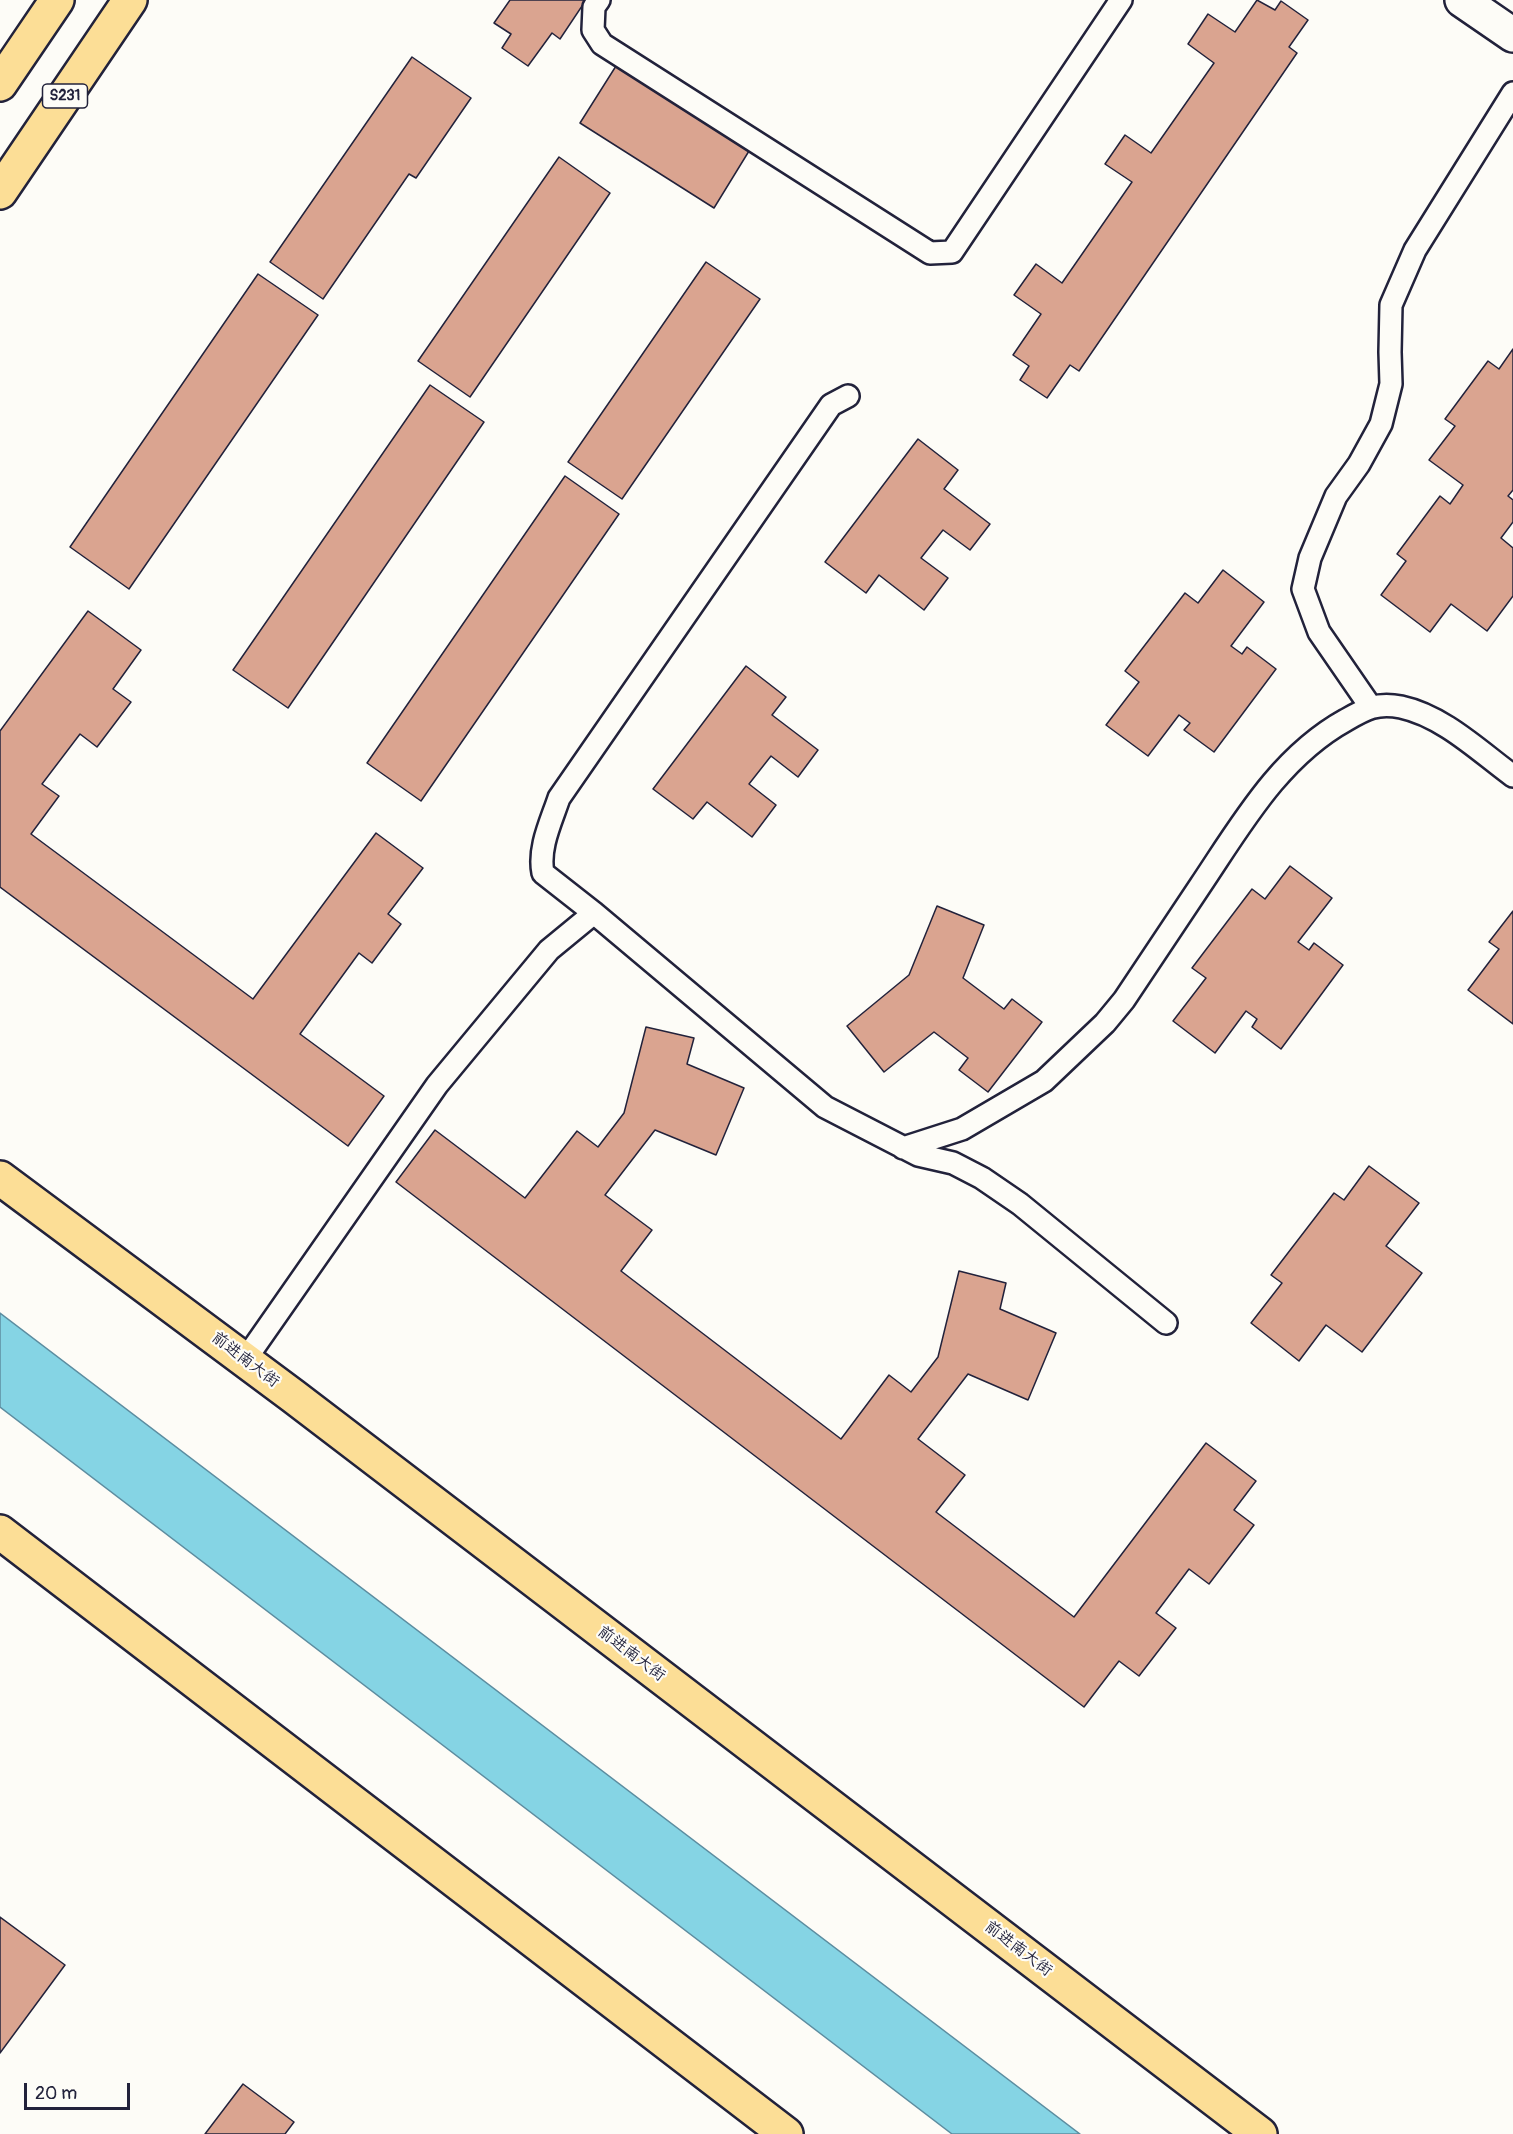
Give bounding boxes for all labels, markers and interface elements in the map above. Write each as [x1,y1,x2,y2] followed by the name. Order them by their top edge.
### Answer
[42,84,88,108] road number: S231
[207,1328,283,1392] street label: 前进南大街
[593,1622,669,1686] street label: 前进南大街
[980,1917,1056,1981] street label: 前进南大街
[27,2071,134,2109] scale bar
[35,2082,77,2105] text: 20 m

